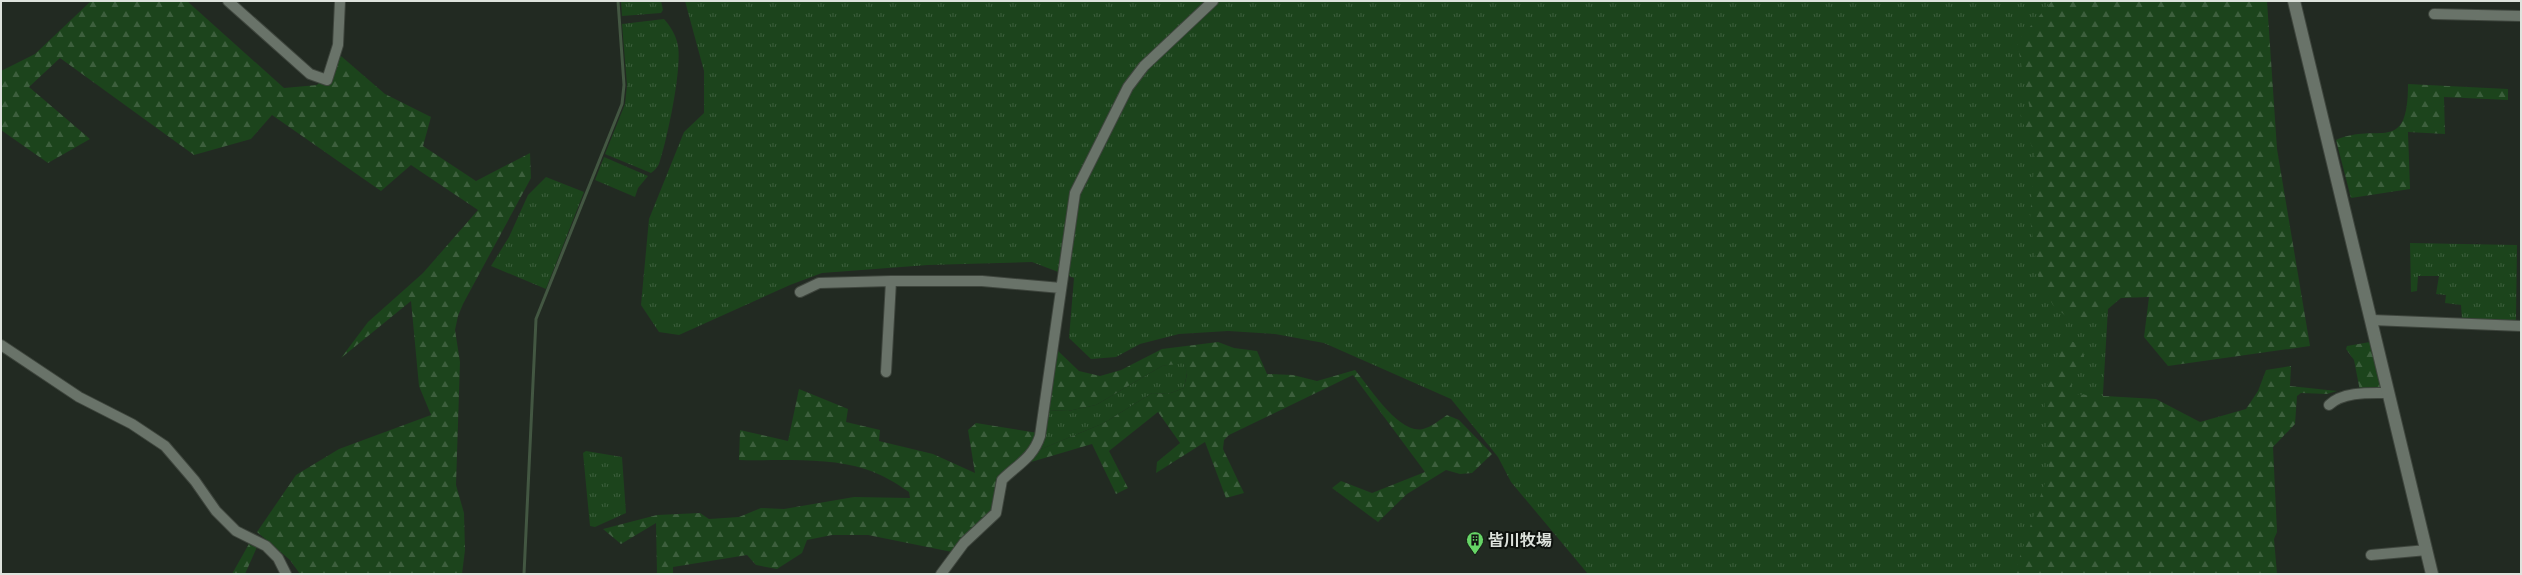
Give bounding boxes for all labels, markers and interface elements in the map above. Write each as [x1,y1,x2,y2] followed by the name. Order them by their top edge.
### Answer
[1488,529,1552,552] place label: 皆川牧場
[1465,530,1485,555] building icon: 皆川牧場

